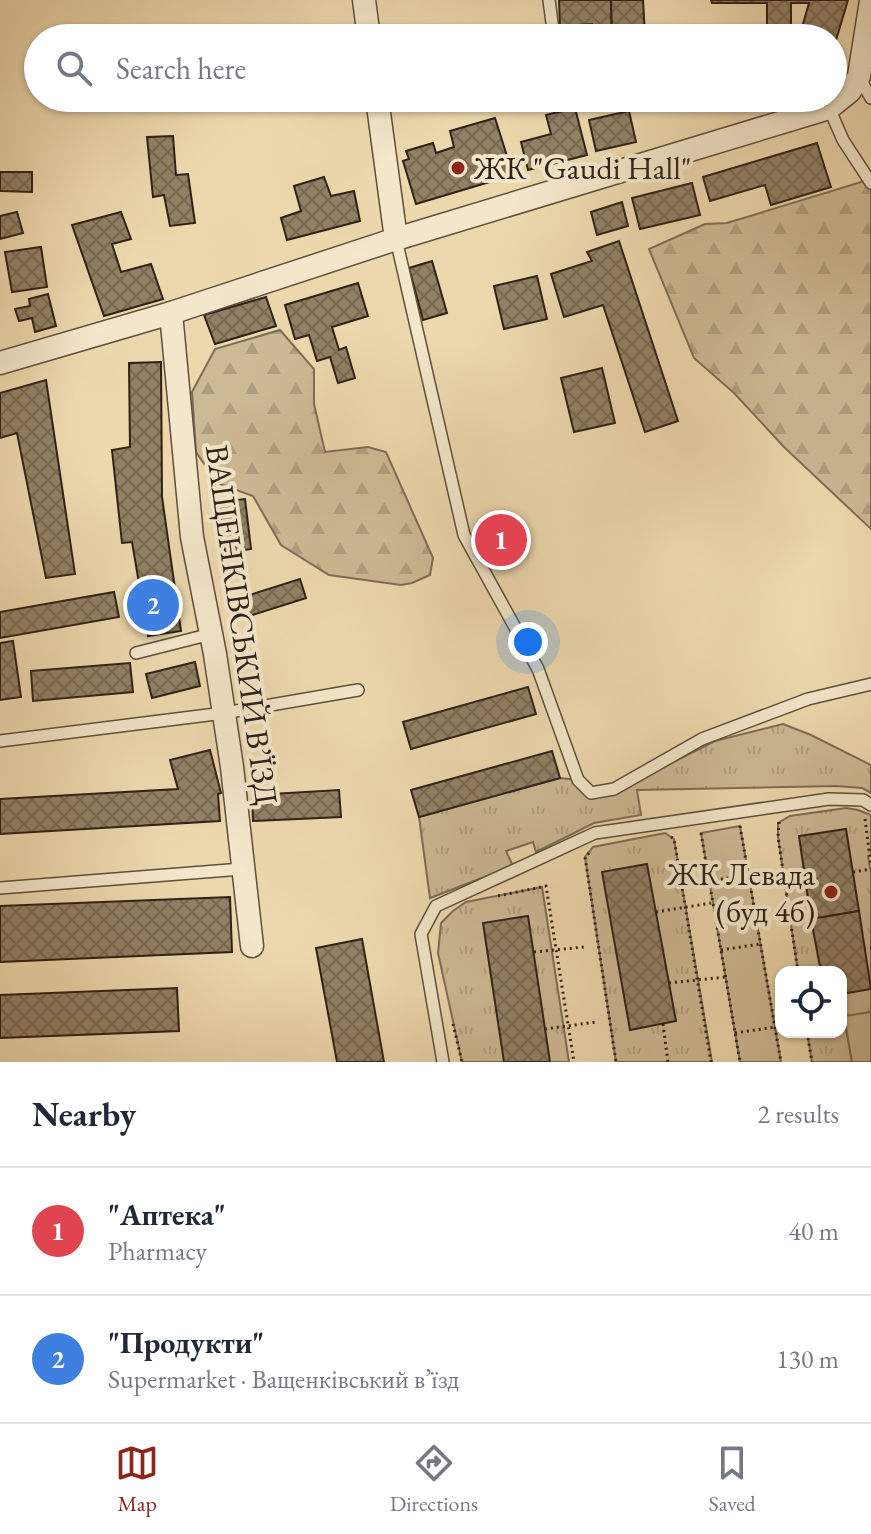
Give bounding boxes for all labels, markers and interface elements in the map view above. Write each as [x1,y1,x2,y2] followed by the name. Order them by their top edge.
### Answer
[24,24,847,112] search box
[52,46,96,90] icon: search
[116,49,246,88] text: Search here
[473,147,692,189] place label: ЖК "Gaudi Hall"
[449,159,467,177] marker: ЖК "Gaudi Hall"
[196,442,288,808] street label: ВАЩЕНКІВСЬКИЙ В’ЇЗД
[475,510,527,570] pin: 1
[127,575,179,635] pin: 2
[508,622,548,662] your location
[666,853,815,932] place label: ЖК Левада (буд 4б)
[822,883,840,901] marker: ЖК Левада (буд 4б)
[775,966,847,1038] map controls
[775,966,847,1038] button: locate
[32,1092,136,1136] text: Nearby
[758,1097,839,1131] text: 2 results
[108,1195,226,1234] text: "Аптека"
[51,1214,65,1248] text: 1
[789,1214,839,1248] text: 40 m
[108,1234,207,1268] text: Pharmacy
[108,1323,264,1362] text: "Продукти"
[51,1342,65,1376] text: 2
[776,1342,839,1376] text: 130 m
[108,1362,459,1396] text: Supermarket · Ващенківський в’їзд
[115,1441,159,1518] tab: Map
[390,1441,478,1518] tab: Directions
[709,1441,756,1518] tab: Saved

